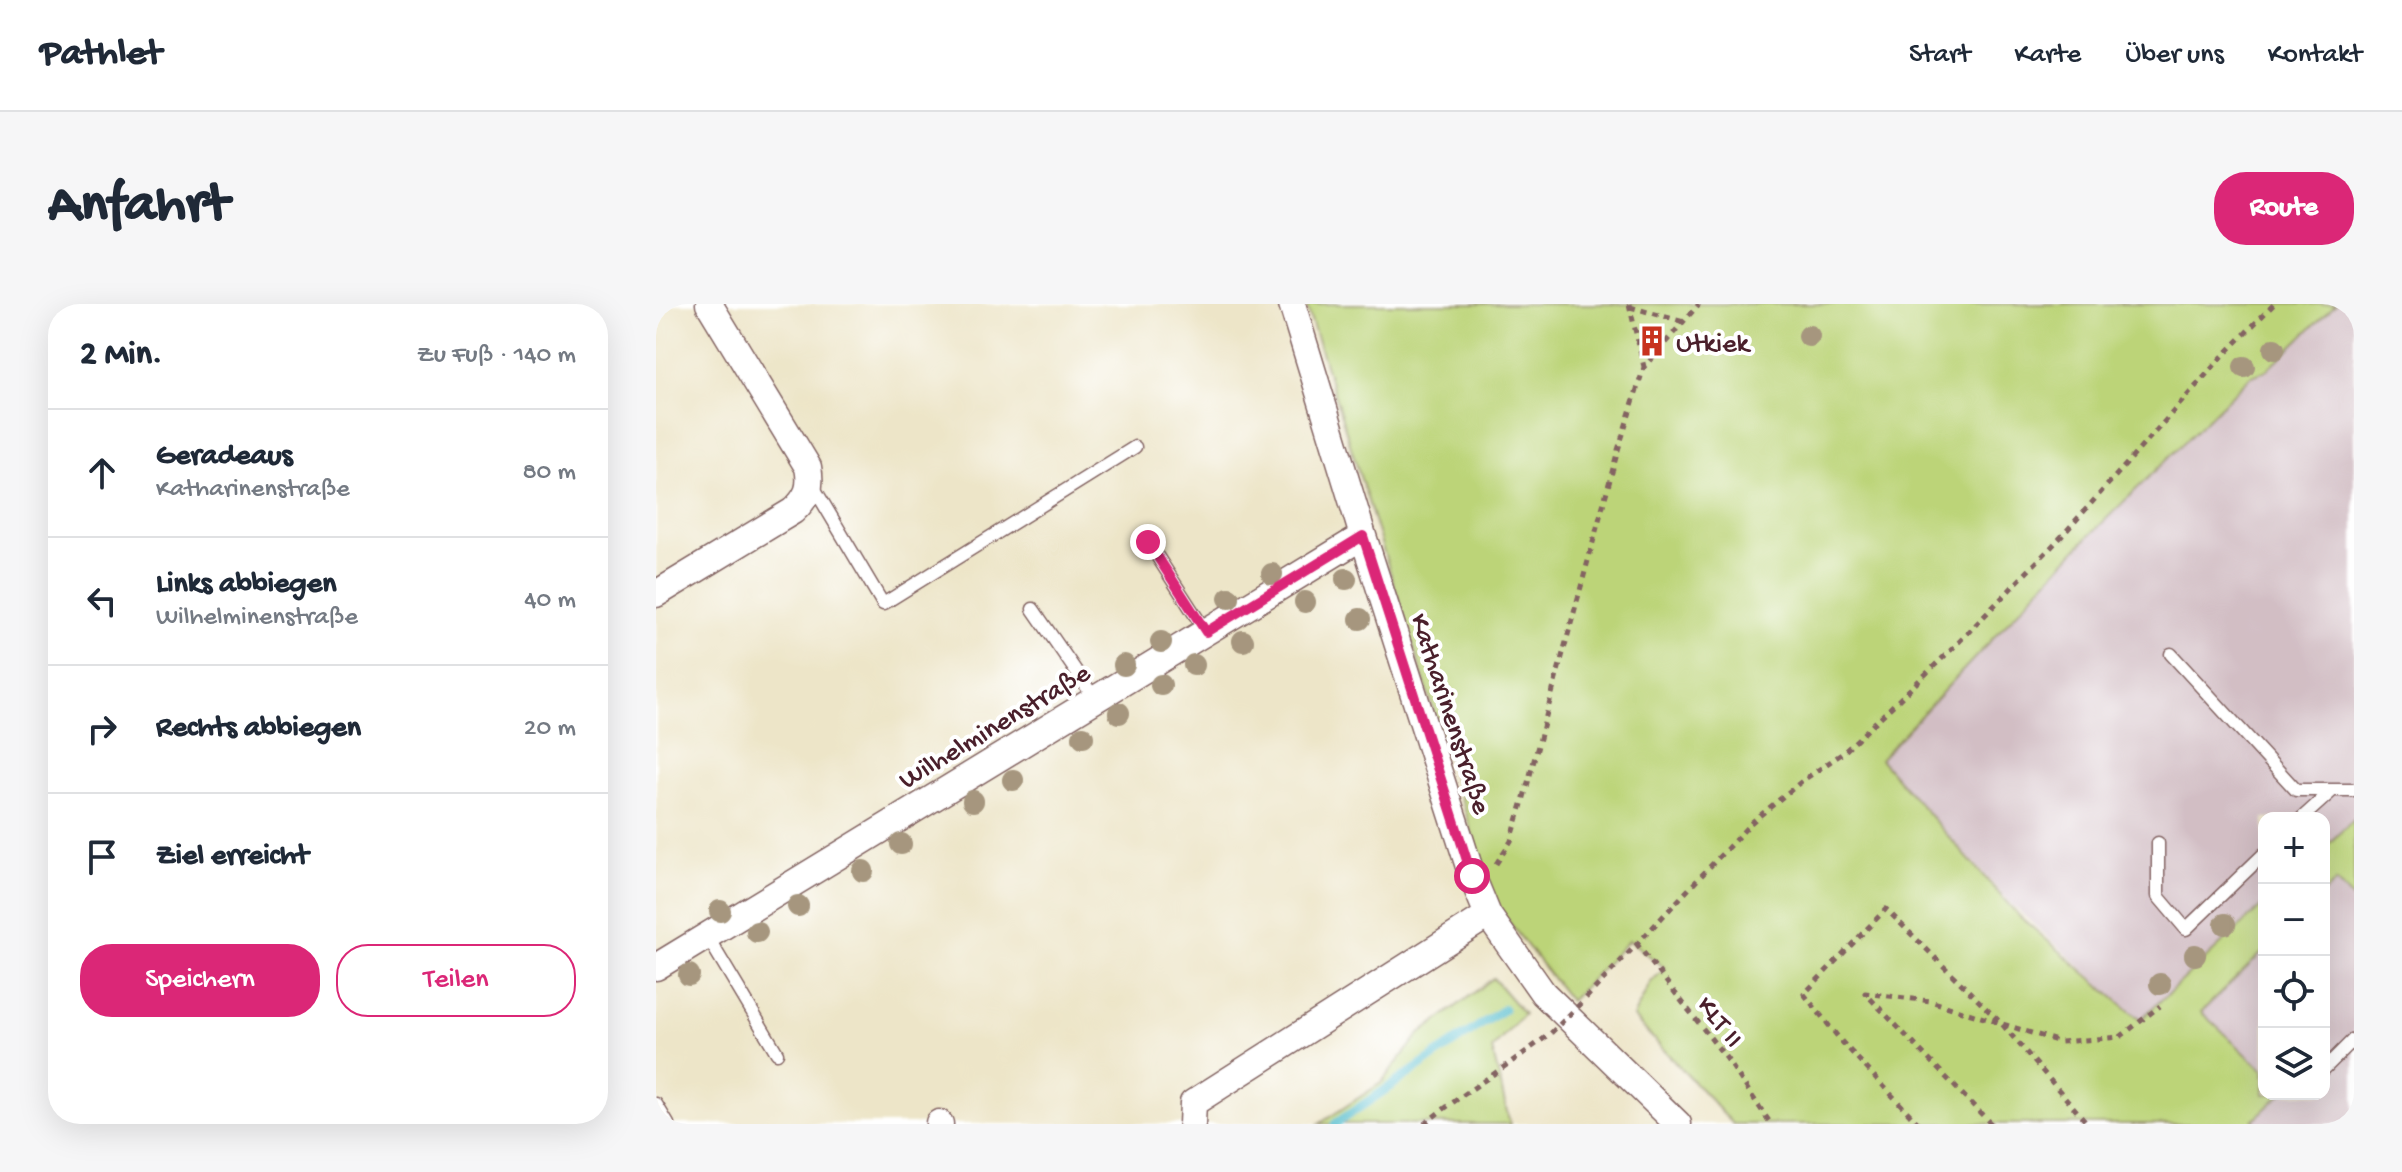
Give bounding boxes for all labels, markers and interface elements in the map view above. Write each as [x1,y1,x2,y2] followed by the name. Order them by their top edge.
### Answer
[40,33,161,77] text: Pathlet
[1909,39,1970,72] text: Start
[2014,39,2081,72] text: Karte
[2125,39,2224,72] text: Über uns
[2268,39,2362,72] text: Kontakt
[2214,172,2354,245] button: Route
[48,175,229,241] text: Anfahrt
[1635,324,1669,358] building icon: Utkiek
[1676,329,1752,362] place label: Utkiek
[80,336,163,376] text: 2 Min.
[417,341,576,372] text: Zu Fuß · 140 m
[156,440,293,475] text: Geradeaus
[80,451,124,495] icon: ahead
[522,458,576,489] text: 80 m
[156,475,350,506] text: Katharinenstraße
[1130,524,1166,560] route end
[156,568,336,603] text: Links abbiegen
[80,579,124,623] icon: left
[524,586,576,617] text: 40 m
[156,603,358,634] text: Wilhelminenstraße
[1401,610,1497,819] street label: Katharinenstraße
[894,657,1097,798] street label: Wilhelminenstraße
[80,707,124,751] icon: right
[156,712,361,747] text: Rechts abbiegen
[524,714,576,745] text: 20 m
[2258,812,2330,1100] map controls
[2258,812,2330,884] button: +
[80,835,124,879] icon: arrive
[156,840,308,875] text: Ziel erreicht
[1454,858,1490,894] route start
[2258,884,2330,956] button: −
[80,944,320,1017] button: Speichern
[336,944,576,1017] button: Teilen
[2258,956,2330,1028] button: locate
[1688,990,1749,1055] street label: KLT II
[2258,1028,2330,1100] button: layers

